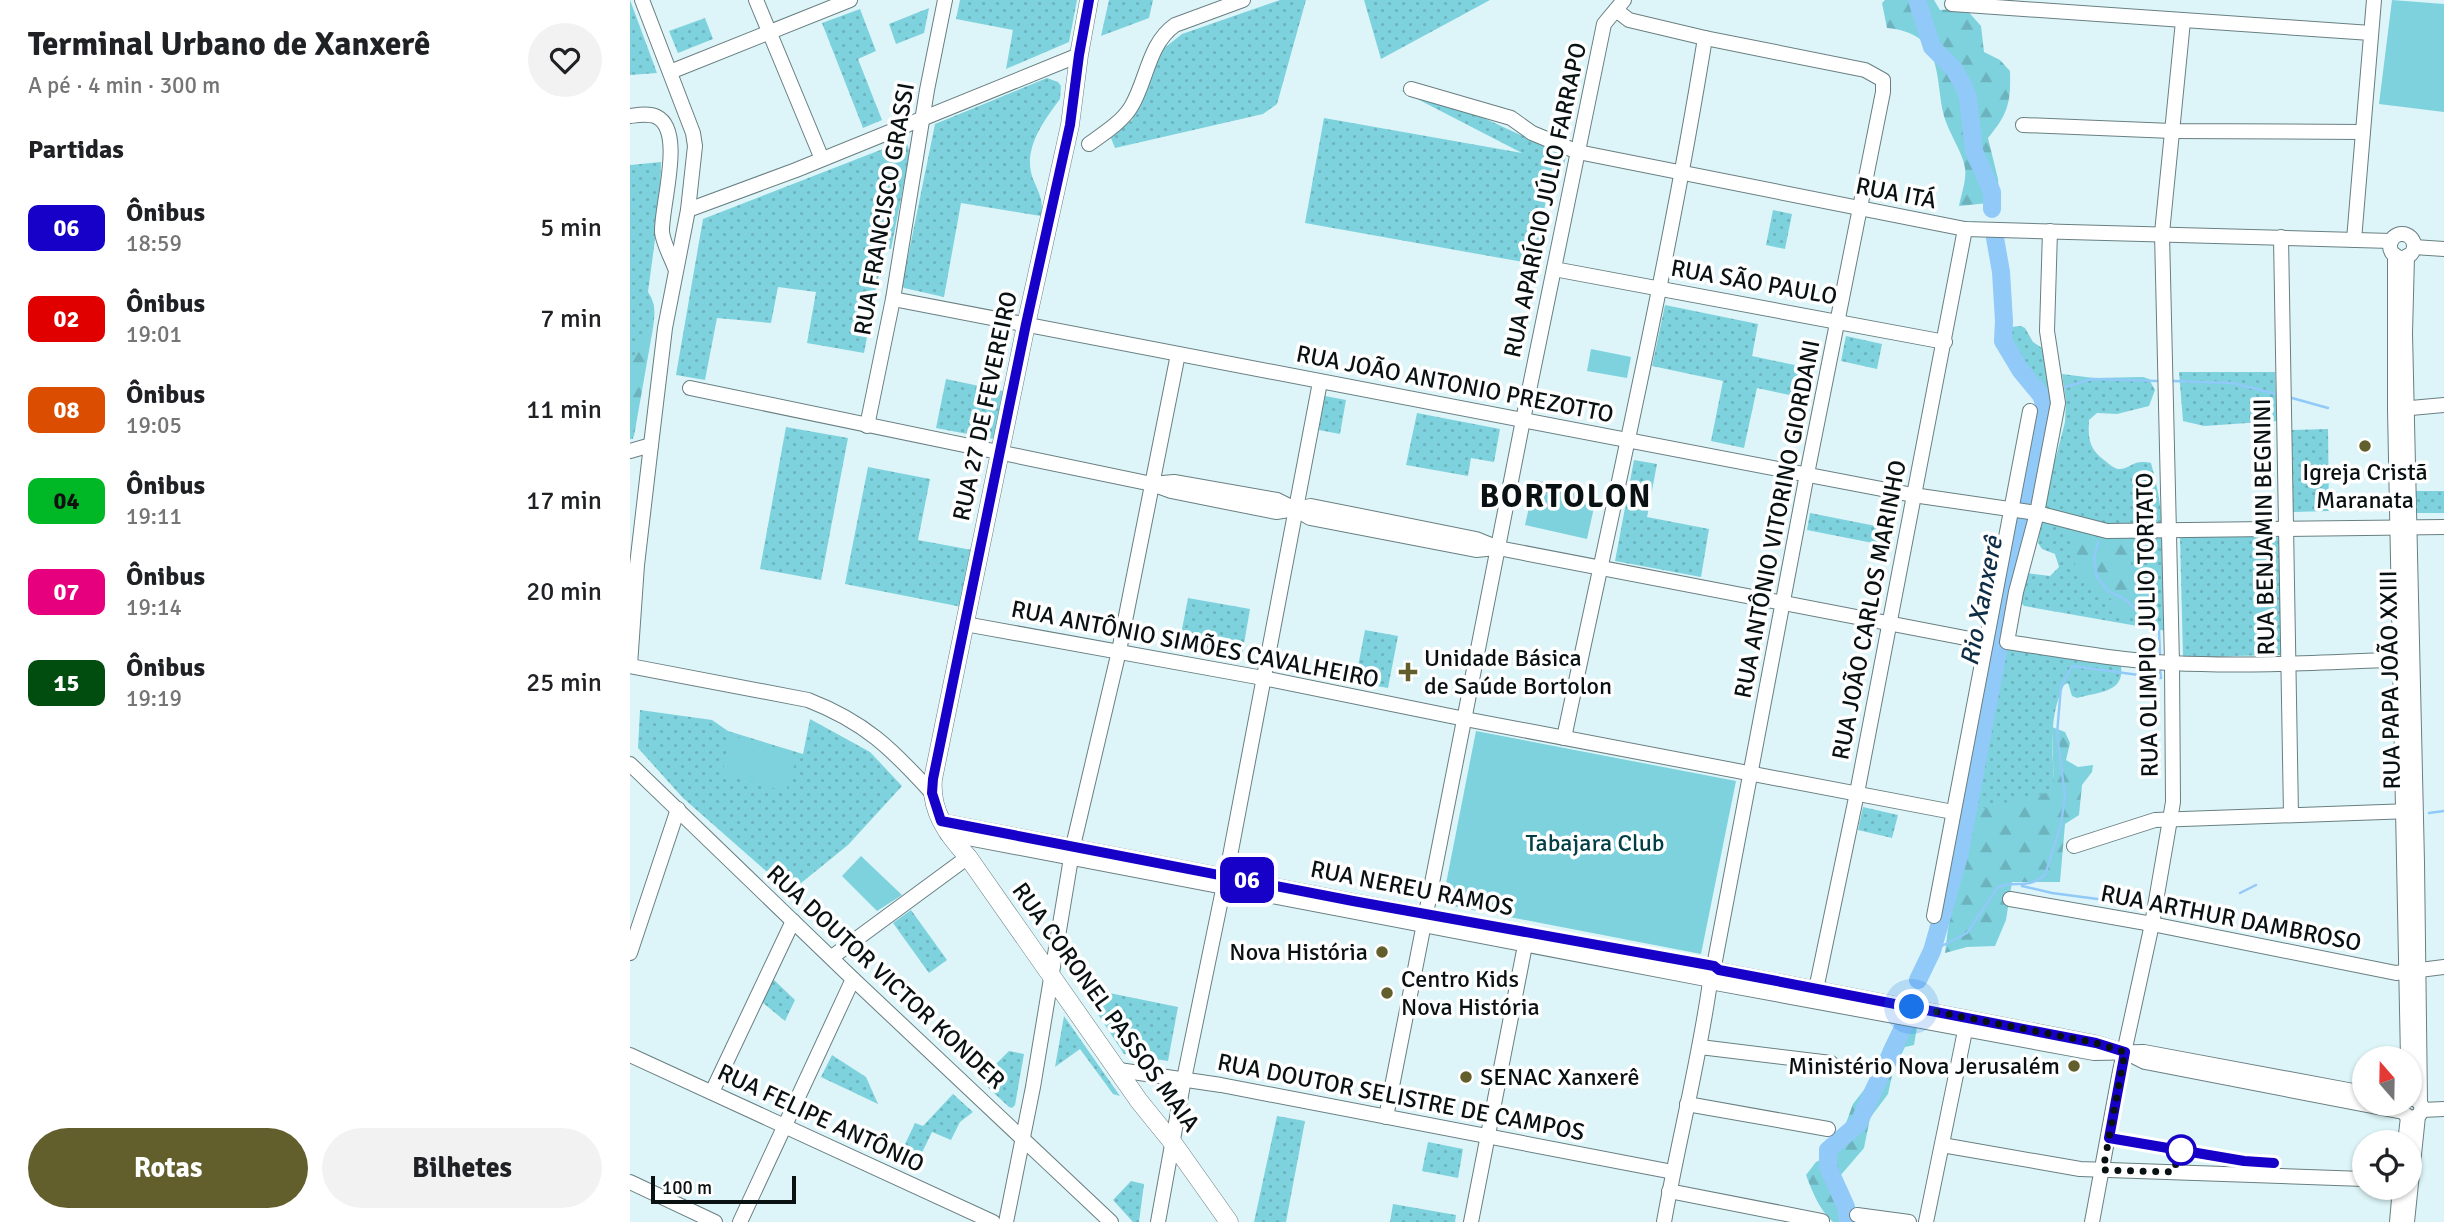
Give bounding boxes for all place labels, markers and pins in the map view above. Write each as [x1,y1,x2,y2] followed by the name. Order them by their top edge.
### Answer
[2357,438,2373,454] marker: Igreja Cristã Maranata
[2302,457,2428,515] place label: Igreja Cristã Maranata
[1424,643,1612,701] place label: Unidade Básica de Saúde Bortolon
[1398,662,1418,682] marker: Unidade Básica de Saúde Bortolon
[1229,937,1368,967] place label: Nova História
[1374,944,1390,960] marker: Nova História
[1401,964,1540,1022] place label: Centro Kids Nova História
[1379,985,1395,1001] marker: Centro Kids Nova História
[1788,1051,2060,1081] place label: Ministério Nova Jerusalém
[2066,1058,2082,1074] marker: Ministério Nova Jerusalém
[1480,1062,1639,1092] place label: SENAC Xanxerê
[1458,1069,1474,1085] marker: SENAC Xanxerê
[2166,1135,2196,1165] unlabelled marker

